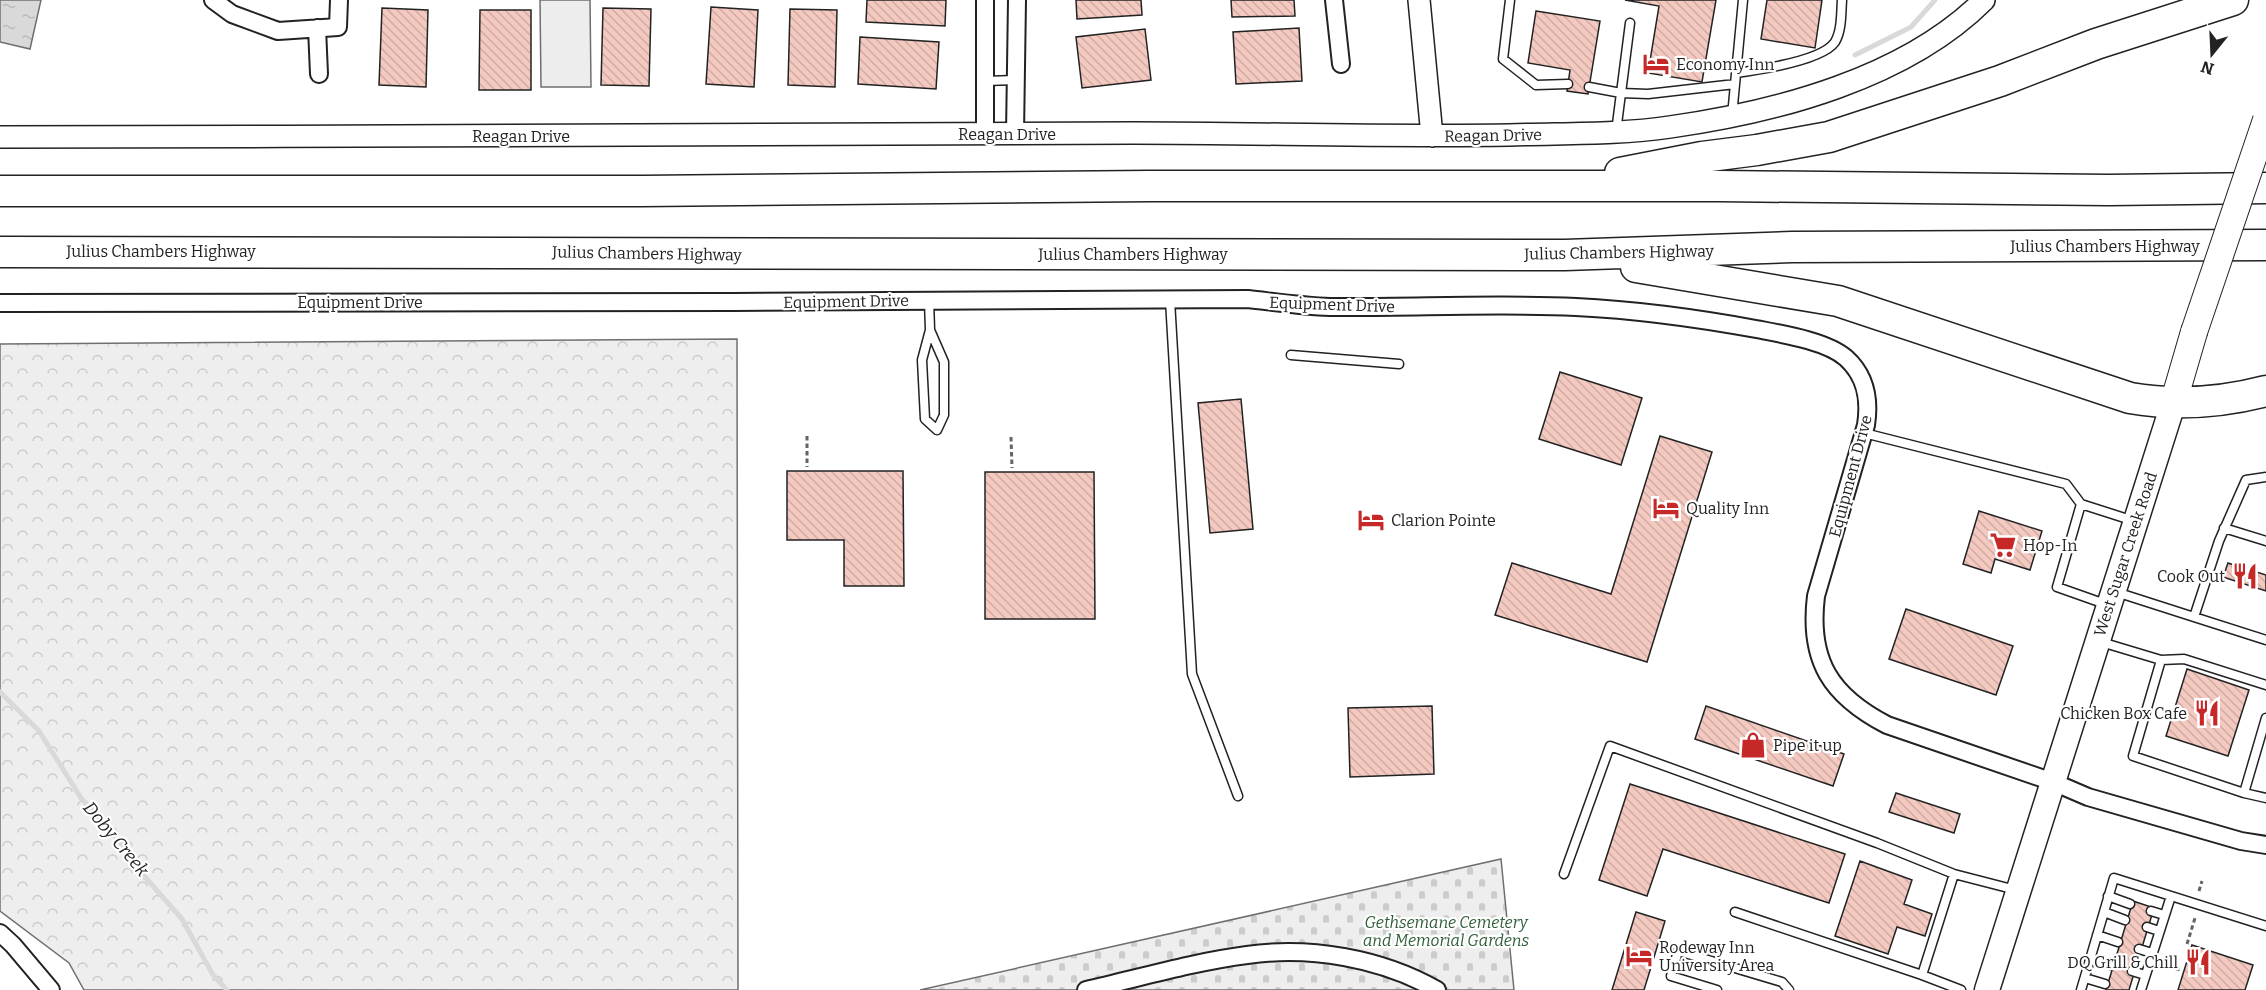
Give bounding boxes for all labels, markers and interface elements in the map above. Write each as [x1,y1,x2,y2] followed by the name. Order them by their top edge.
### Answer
[2182,24,2242,84] north arrow
[1641,49,1671,79] hotel icon: Economy Inn
[1676,55,1774,74] place label: Economy Inn
[2199,57,2216,79] text: N
[958,125,1056,144] street label: Reagan Drive
[1444,125,1542,146] street label: Reagan Drive
[472,127,570,146] street label: Reagan Drive
[2009,237,2200,256] street label: Julius Chambers Highway
[1523,241,1715,264] street label: Julius Chambers Highway
[65,242,256,261] street label: Julius Chambers Highway
[551,242,743,265] street label: Julius Chambers Highway
[1037,245,1228,264] street label: Julius Chambers Highway
[783,291,909,312] street label: Equipment Drive
[297,293,423,312] street label: Equipment Drive
[1269,293,1395,316] street label: Equipment Drive
[1825,413,1876,539] street label: Equipment Drive
[2090,469,2161,639] street label: West Sugar Creek Road
[1651,493,1681,523] hotel icon: Quality Inn
[1686,499,1769,518] place label: Quality Inn
[1356,505,1386,535] hotel icon: Clarion Pointe
[1391,511,1496,530] place label: Clarion Pointe
[1988,530,2018,560] supermarket icon: Hop-In
[2023,536,2077,555] place label: Hop-In
[2230,561,2260,591] restaurant icon: Cook Out
[2157,567,2225,586] place label: Cook Out
[2192,698,2222,728] restaurant icon: Chicken Box Cafe
[2060,704,2187,723] place label: Chicken Box Cafe
[1738,730,1768,760] shop icon: Pipe it up
[1773,736,1842,755] place label: Pipe it up
[78,797,154,881] water label: Doby Creek
[1363,913,1529,950] park label: Gethsemane Cemetery and Memorial Gardens
[1659,938,1775,975] place label: Rodeway Inn University Area
[1624,941,1654,971] hotel icon: Rodeway Inn University Area
[2183,947,2213,977] restaurant icon: DQ Grill & Chill
[2067,953,2178,972] place label: DQ Grill & Chill

